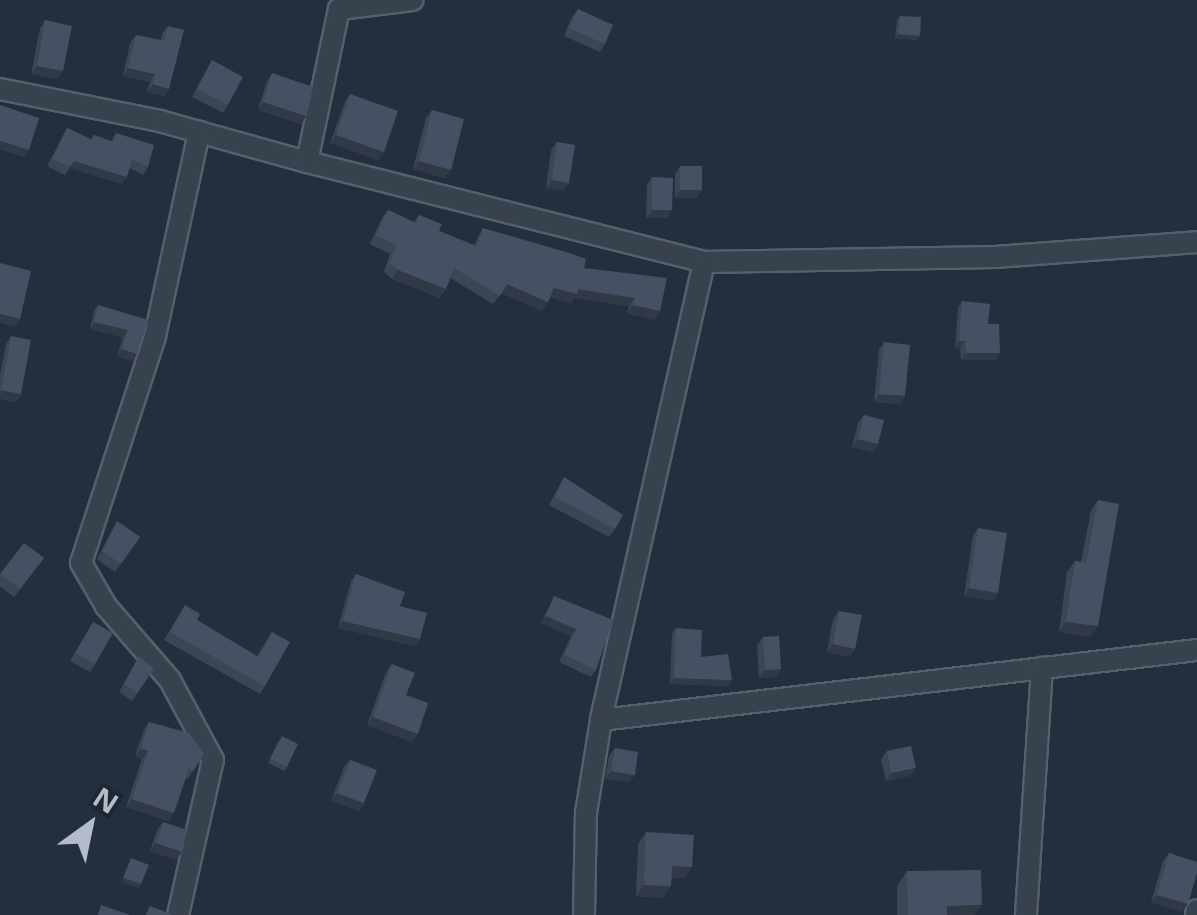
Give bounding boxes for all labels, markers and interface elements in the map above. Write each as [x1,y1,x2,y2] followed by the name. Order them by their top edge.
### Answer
[40,775,140,875] north arrow
[86,778,126,822] text: N

